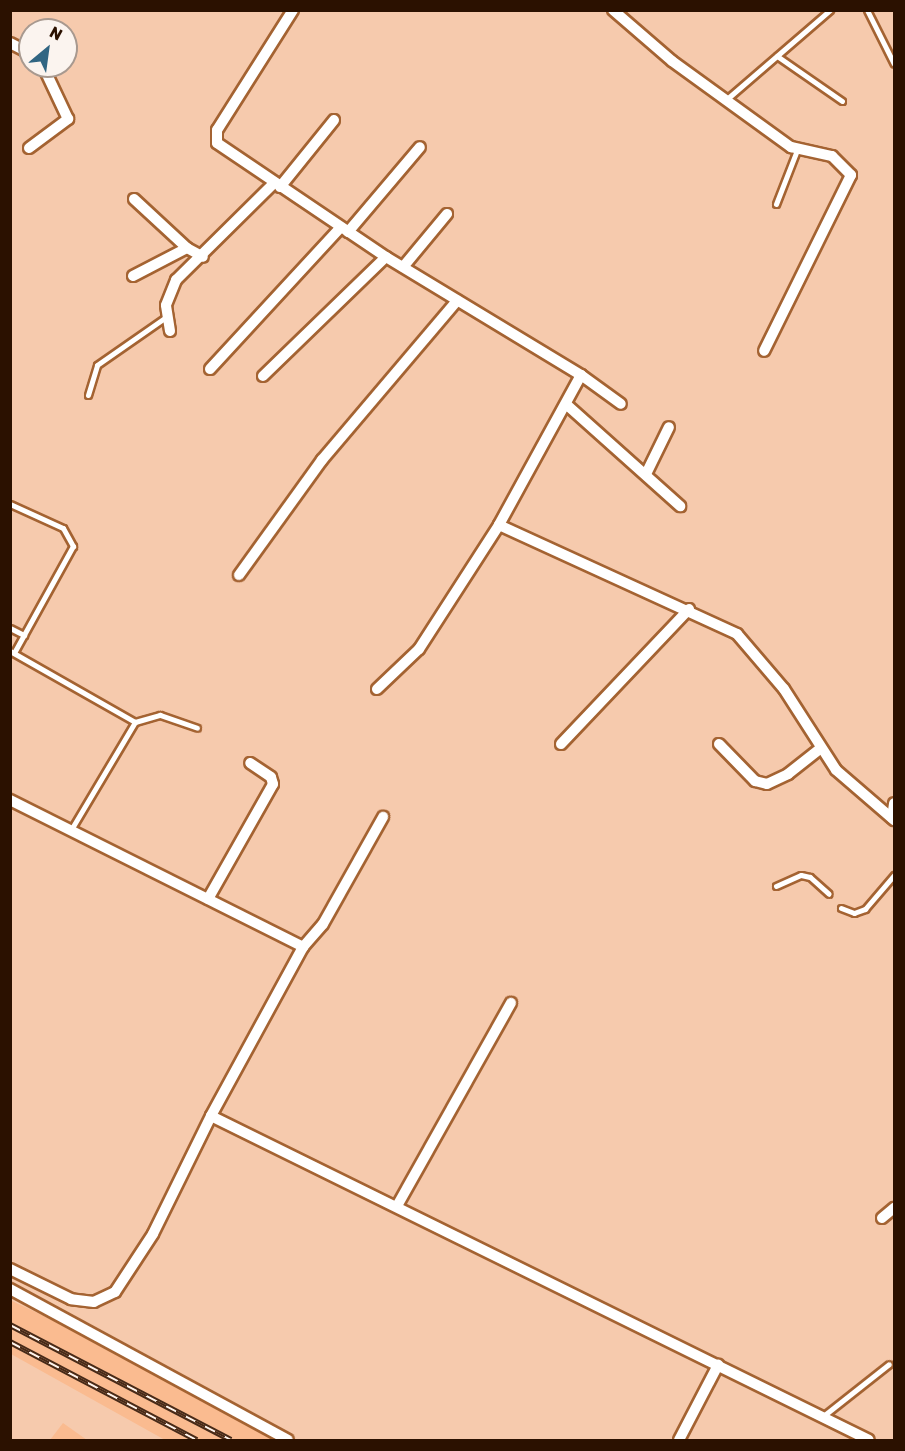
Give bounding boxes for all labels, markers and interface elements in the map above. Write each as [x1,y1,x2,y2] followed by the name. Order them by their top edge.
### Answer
[18,18,78,78] north arrow
[46,22,66,45] text: N

